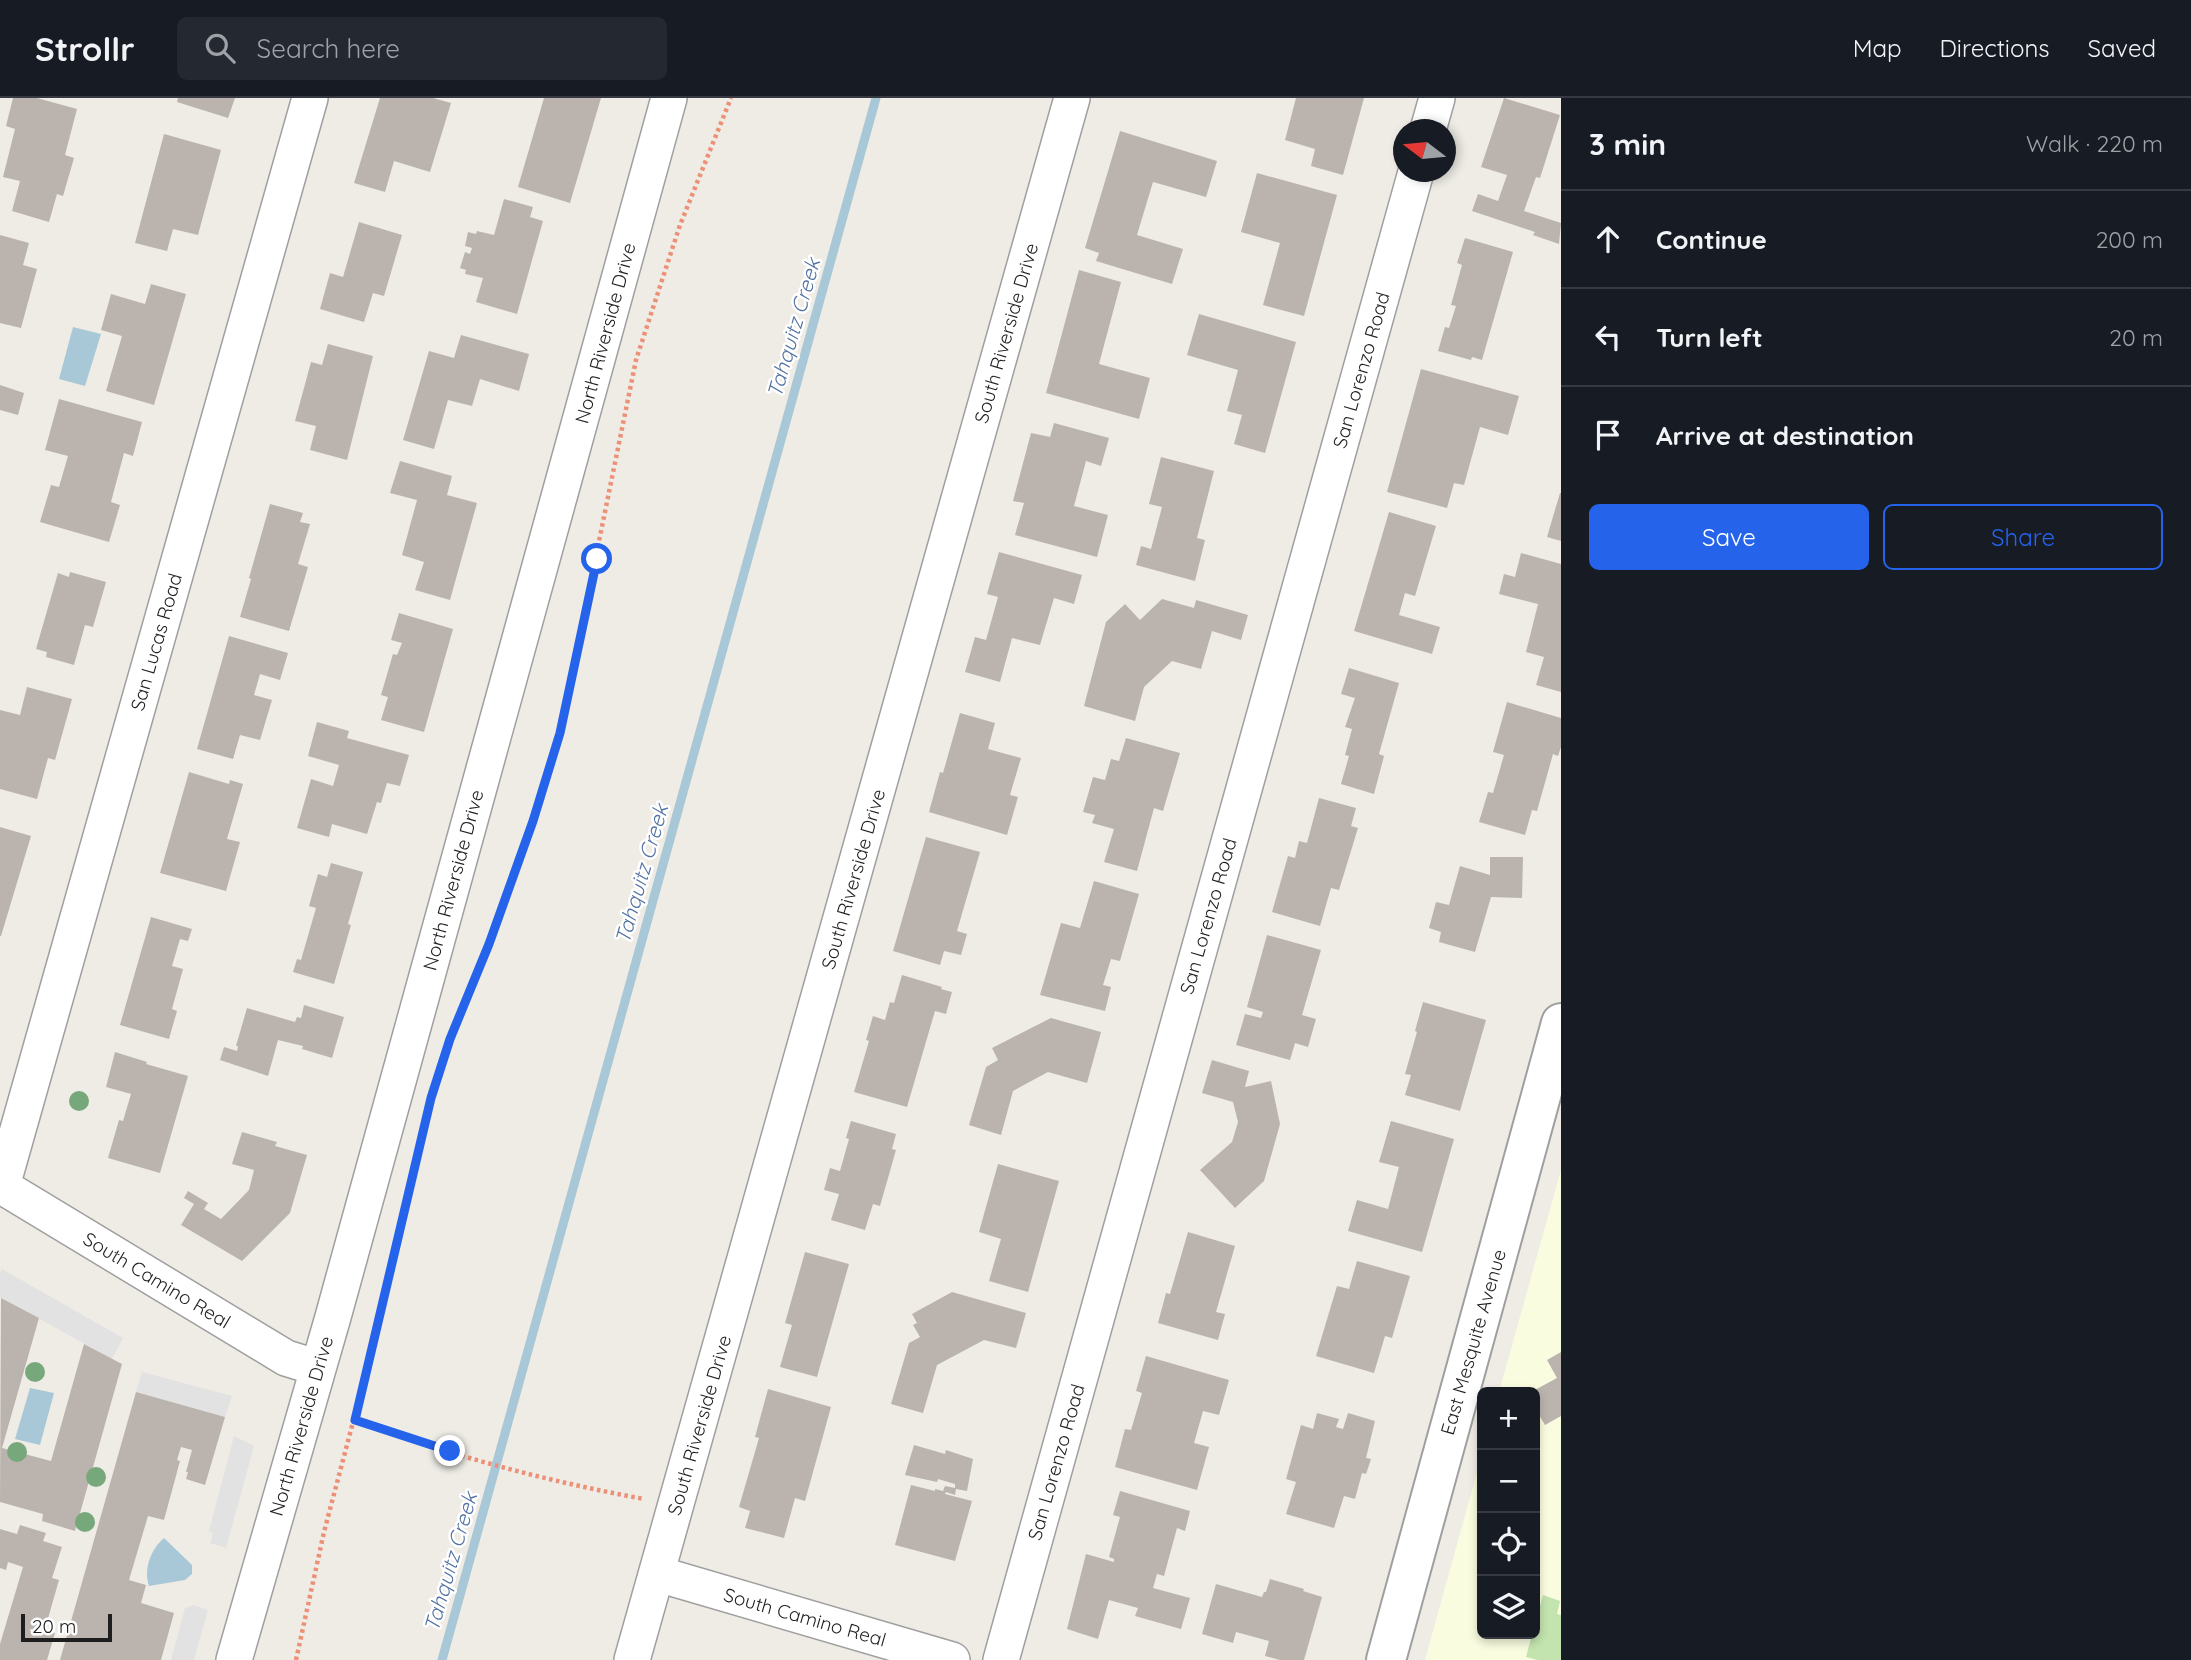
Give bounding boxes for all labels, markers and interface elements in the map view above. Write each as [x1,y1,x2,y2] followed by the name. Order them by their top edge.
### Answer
[177,17,667,80] search box
[35,28,135,69] text: Strollr
[201,29,239,67] icon: search
[257,32,400,65] text: Search here
[1853,33,1902,63] text: Map
[1940,33,2050,63] text: Directions
[2088,33,2156,63] text: Saved
[1393,119,1456,182] north arrow
[1589,125,1666,163] text: 3 min
[2026,129,2163,158] text: Walk · 220 m
[1589,220,1627,258] icon: ahead
[1656,223,1767,256] text: Continue
[2096,225,2163,254] text: 200 m
[569,240,641,426] street label: North Riverside Drive
[969,240,1043,426] street label: South Riverside Drive
[761,253,826,400] water label: Tahquitz Creek
[1327,289,1395,451] street label: San Lorenzo Road
[1589,318,1627,356] icon: left
[1656,321,1763,354] text: Turn left
[2109,323,2163,352] text: 20 m
[1589,416,1627,454] icon: arrive
[1656,419,1914,452] text: Arrive at destination
[1589,504,1869,570] button: Save
[1883,504,2163,570] button: Share
[581,543,612,574] route start
[125,571,187,713] street label: San Lucas Road
[816,786,890,972] street label: South Riverside Drive
[417,787,489,973] street label: North Riverside Drive
[609,799,674,946] water label: Tahquitz Creek
[1174,835,1242,997] street label: San Lorenzo Road
[79,1227,235,1333] street label: South Camino Real
[1435,1246,1511,1438] street label: East Mesquite Avenue
[662,1332,736,1518] street label: South Riverside Drive
[264,1333,338,1519] street label: North Riverside Drive
[1022,1381,1090,1543] street label: San Lorenzo Road
[1477,1387,1540,1639] map controls
[1477,1387,1540,1450] button: +
[434,1435,465,1466] route end
[1477,1450,1540,1513] button: −
[418,1487,483,1634] water label: Tahquitz Creek
[1477,1513,1540,1576] button: locate
[1477,1576,1540,1639] button: layers
[721,1582,889,1652] street label: South Camino Real
[21,1611,112,1643] scale bar
[32,1614,76,1638] text: 20 m

